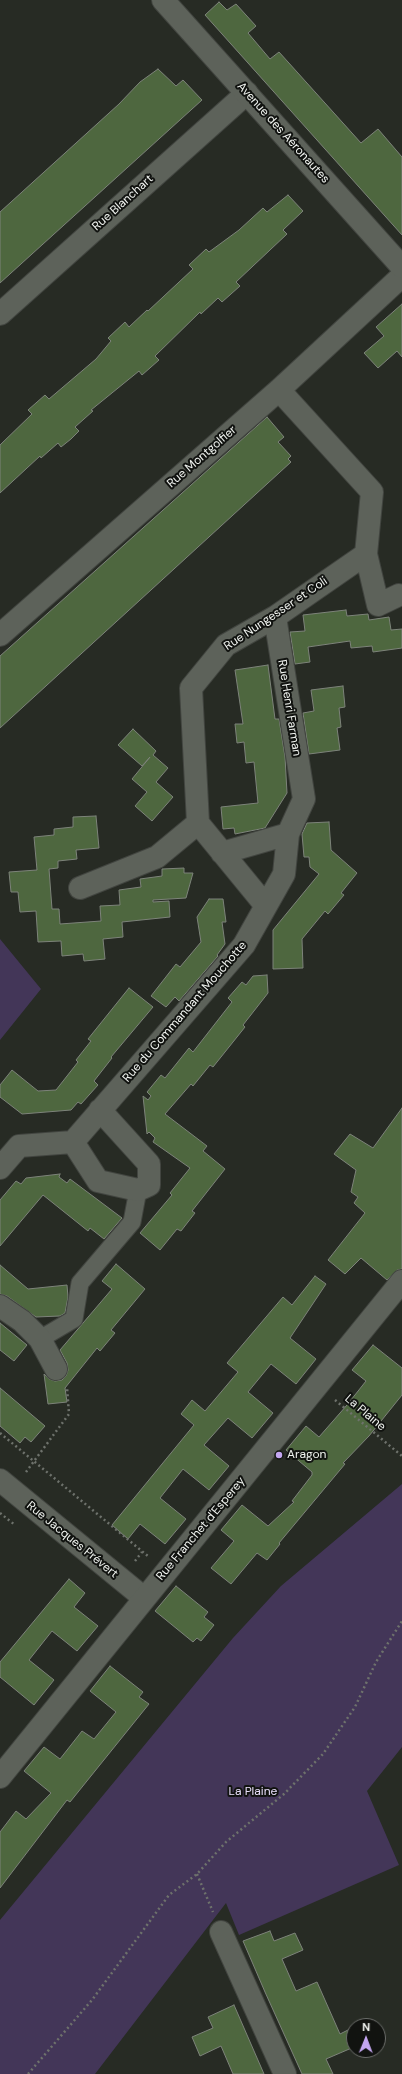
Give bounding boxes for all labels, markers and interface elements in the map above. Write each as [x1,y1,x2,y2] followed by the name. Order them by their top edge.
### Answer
[234,80,332,186] street label: Avenue des Aéronautes
[90,172,156,234] street label: Rue Blanchart
[164,423,240,491] street label: Rue Montgolfier
[222,574,330,654] street label: Rue Nungesser et Coli
[274,659,304,757] street label: Rue Henri Farman
[120,939,250,1085] street label: Rue du Commandant Mouchotte
[342,1392,388,1434] street label: La Plaine
[287,1448,326,1462] place label: Aragon
[274,1450,284,1460] marker: Aragon
[154,1474,248,1584] street label: Rue Franchet d'Esperey
[23,1499,121,1581] street label: Rue Jacques Prévert
[229,1785,277,1799] park label: La Plaine
[346,2018,386,2058] north arrow
[362,2020,370,2034] text: N

